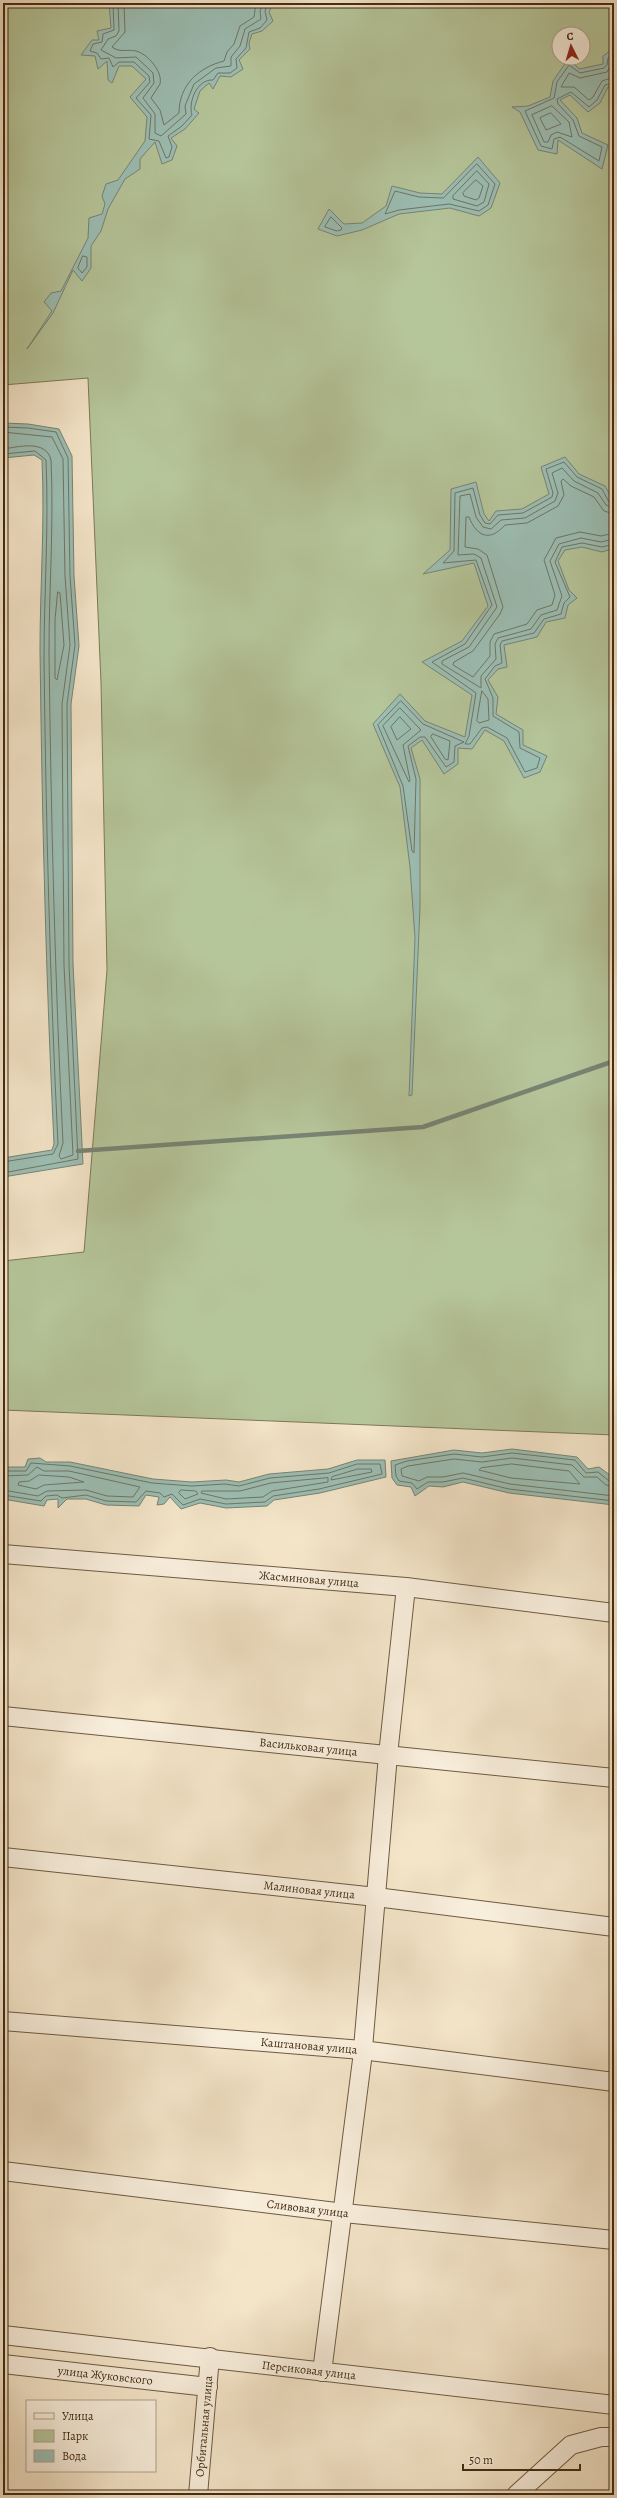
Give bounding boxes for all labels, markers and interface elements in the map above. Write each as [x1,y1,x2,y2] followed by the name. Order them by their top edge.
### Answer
[551,26,591,66] north arrow
[566,29,574,44] text: С
[259,1567,360,1591] street label: Жасминовая улица
[259,1734,359,1760] street label: Васильковая улица
[263,1877,356,1903] street label: Малиновая улица
[260,2034,358,2058] street label: Каштановая улица
[266,2196,350,2221] street label: Сливовая улица
[261,2357,357,2383] street label: Персиковая улица
[56,2362,154,2389] street label: улица Жуковского
[192,2375,216,2478] street label: Орбитальная улица
[26,2400,156,2472] legend
[62,2408,94,2424] text: Улица
[62,2428,88,2444] text: Парк
[463,2446,580,2472] scale bar
[62,2448,87,2464] text: Вода
[469,2452,493,2468] text: 50 m

